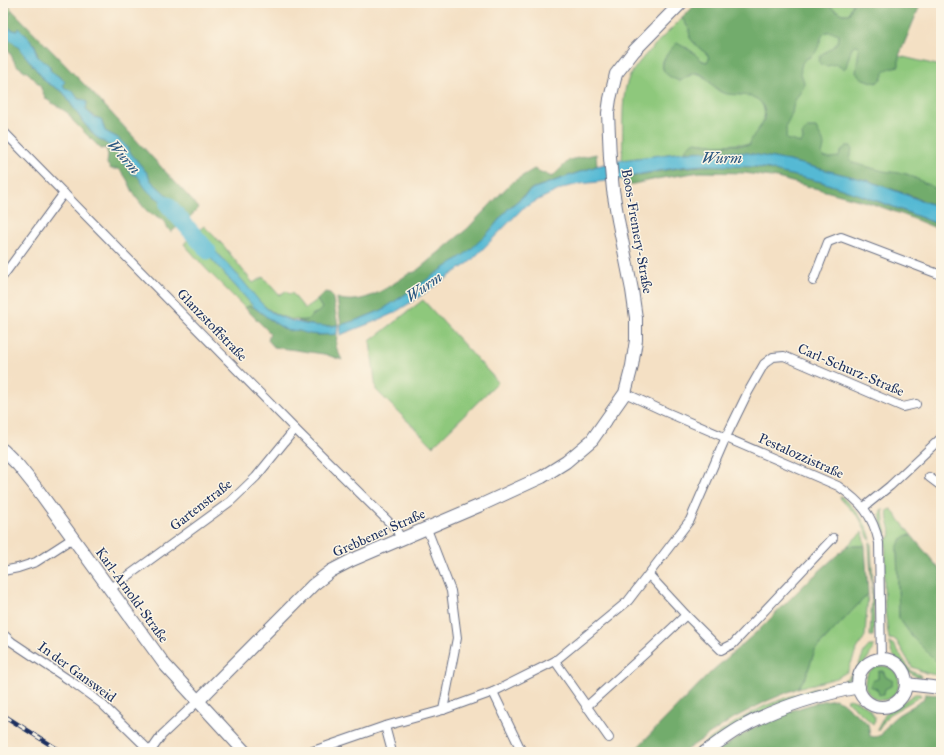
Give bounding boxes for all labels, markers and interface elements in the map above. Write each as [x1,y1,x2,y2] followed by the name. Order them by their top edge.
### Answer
[104,136,144,178] water label: Wurm
[702,149,742,167] water label: Wurm
[618,167,656,295] street label: Boos-Fremery-Straße
[402,268,446,306] water label: Wurm
[173,285,251,365] street label: Glanzstoffstraße
[795,340,907,400] street label: Carl-Schurz-Straße
[756,430,846,482] street label: Pestalozzistraße
[167,475,236,535] street label: Gartenstraße
[330,505,428,561] street label: Grebbener Straße
[92,544,172,646] street label: Karl-Arnold-Straße
[35,638,119,706] street label: In der Gansweid

